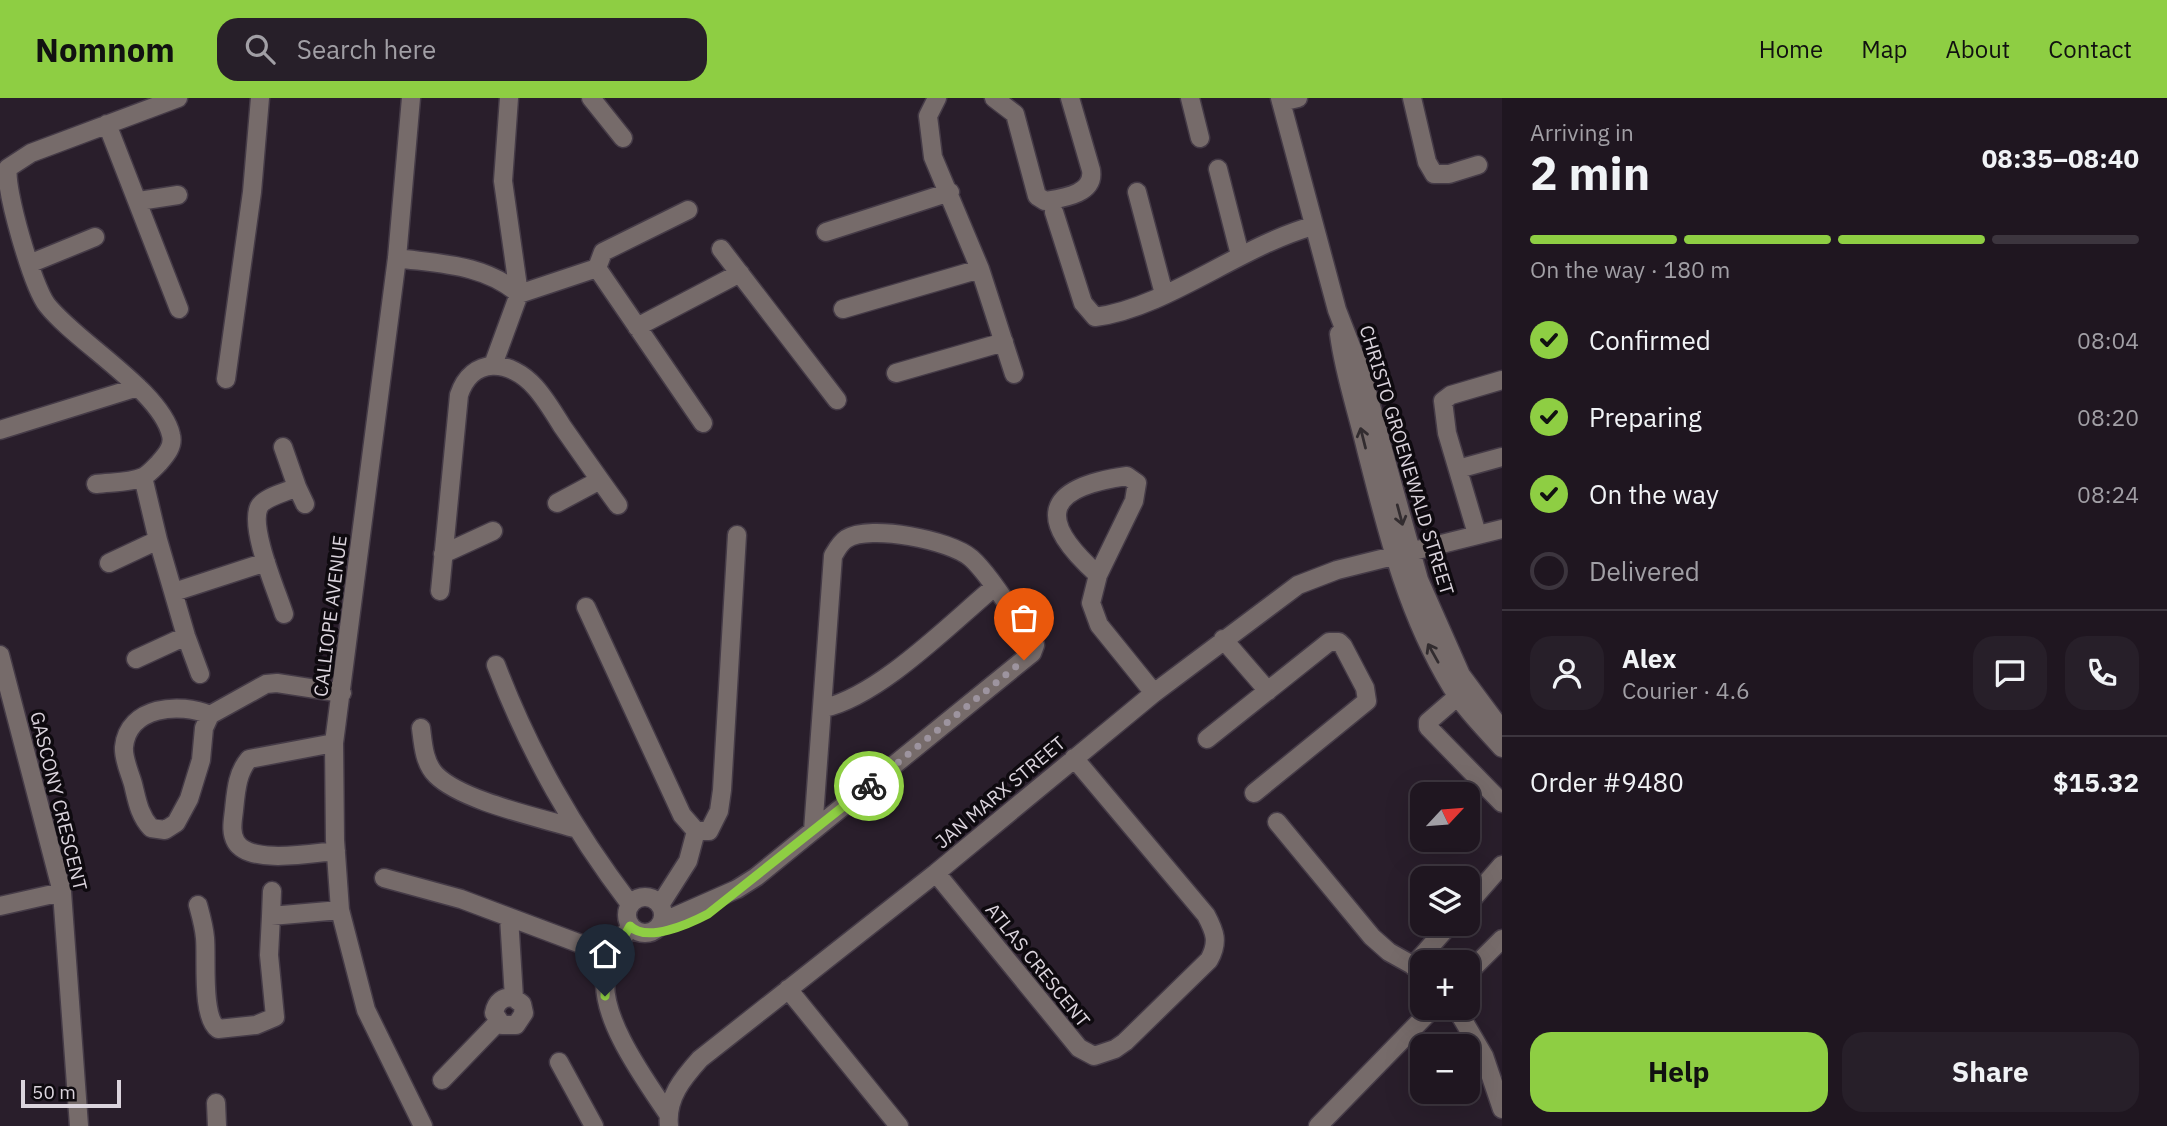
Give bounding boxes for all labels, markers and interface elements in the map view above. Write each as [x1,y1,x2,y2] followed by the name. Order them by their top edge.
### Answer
[217,18,707,81] search box
[35,28,175,71] text: Nomnom
[241,30,279,68] icon: search
[297,32,436,66] text: Search here
[1759,33,1823,65] text: Home
[1861,33,1907,65] text: Map
[1945,33,2010,65] text: About
[2048,33,2132,65] text: Contact
[1530,117,1634,147] text: Arriving in
[1982,141,2139,175] text: 08:35–08:40
[1530,143,1650,203] text: 2 min
[1530,254,1730,284] text: On the way · 180 m
[1530,321,1568,359] icon: check
[1354,322,1460,598] street label: CHRISTO GROENEWALD STREET
[1589,323,1711,357] text: Confirmed
[2077,325,2139,355] text: 08:04
[1530,398,1568,436] icon: check
[1589,400,1702,434] text: Preparing
[2077,402,2139,432] text: 08:20
[1356,427,1369,449] one-way arrow
[1530,475,1568,513] icon: check
[1589,477,1719,511] text: On the way
[2077,479,2139,509] text: 08:24
[1394,503,1407,526] one-way arrow
[308,534,352,698] street label: CALLIOPE AVENUE
[1589,554,1700,588] text: Delivered
[994,588,1054,660] pin
[1005,599,1043,637] icon: bag
[1530,636,1604,710] button: person
[1973,636,2047,710] button: chat
[2065,636,2139,710] button: phone
[1622,641,1676,675] text: Alex
[1426,644,1440,664] one-way arrow
[1622,675,1750,705] text: Courier · 4.6
[25,709,93,893] street label: GASCONY CRESCENT
[930,731,1070,853] street label: JAN MARX STREET
[834,751,904,821] courier
[1530,765,1684,799] text: Order #9480
[2053,765,2139,799] text: $15.32
[850,767,888,805] icon: bike
[1410,782,1480,852] north arrow
[1410,782,1480,1104] map controls
[1410,866,1480,936] button: layers
[981,898,1095,1032] street label: ATLAS CRESCENT
[575,924,635,996] pin
[586,935,624,973] icon: home
[1410,950,1480,1020] button: +
[1530,1032,1828,1112] button: Help
[1842,1032,2139,1112] button: Share
[1410,1034,1480,1104] button: −
[21,1077,121,1109] scale bar
[32,1080,76,1104] text: 50 m

